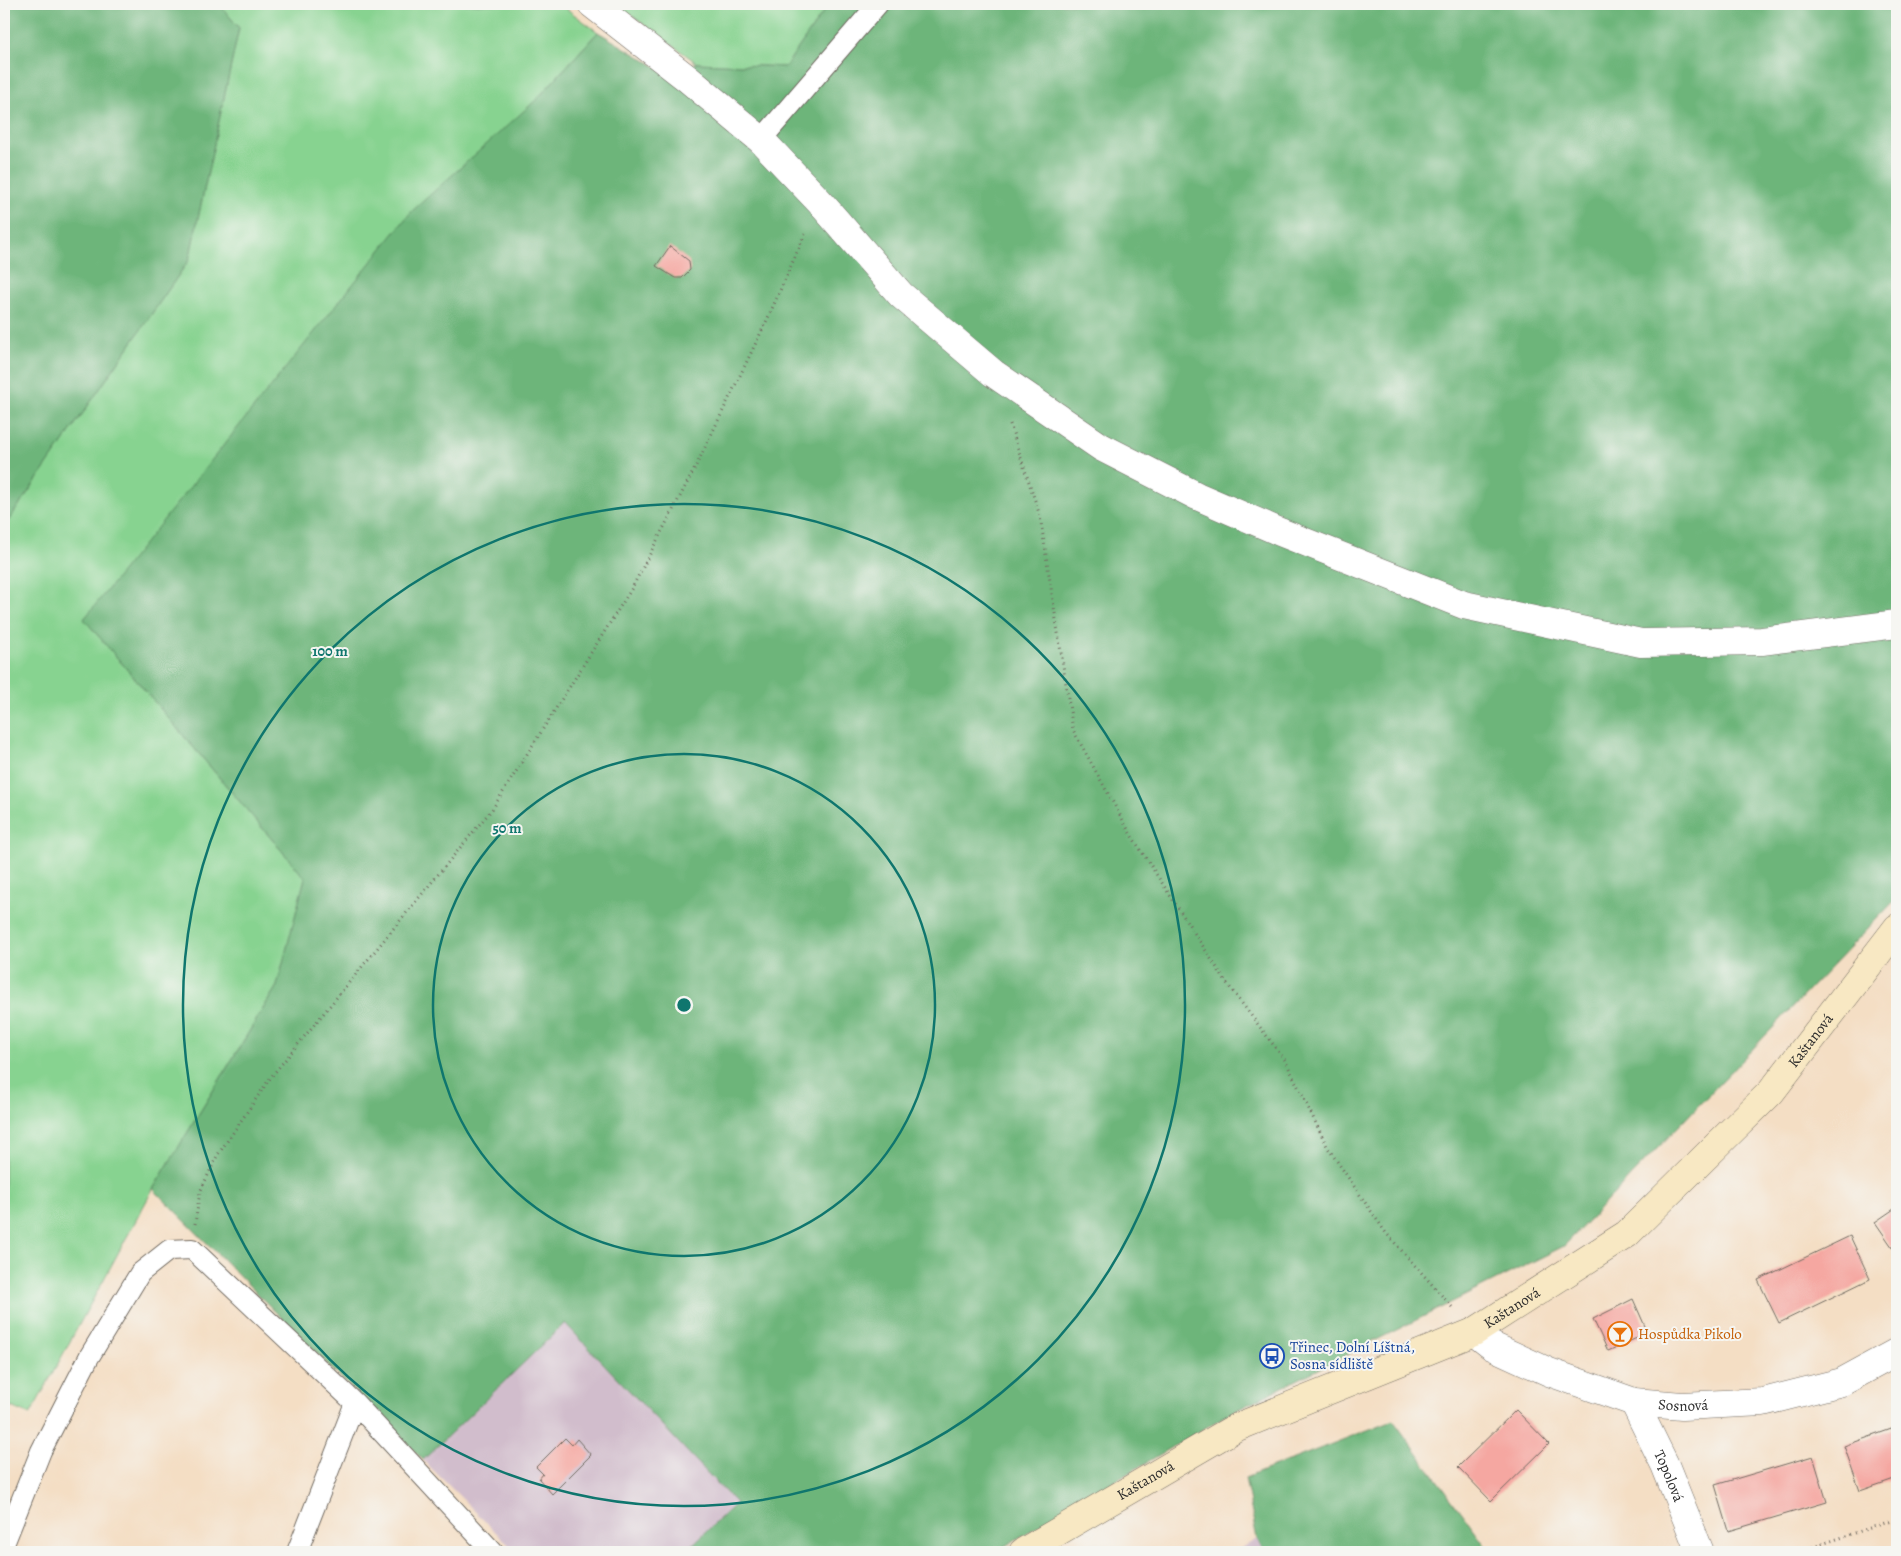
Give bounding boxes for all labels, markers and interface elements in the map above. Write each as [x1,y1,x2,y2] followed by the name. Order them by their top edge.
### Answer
[312,641,348,661] text: 100 m
[492,818,522,838] text: 50 m
[675,996,693,1014] centre of rings
[1783,1009,1838,1072] street label: Kaštanová
[1480,1282,1544,1333] street label: Kaštanová
[1607,1321,1633,1347] bar icon: Hospůdka Pikolo
[1638,1324,1742,1344] place label: Hospůdka Pikolo
[1290,1337,1415,1374] place label: Třinec, Dolní Líštná, Sosna sídliště
[1259,1343,1285,1369] bus stop icon: Třinec, Dolní Líštná, Sosna sídliště
[1657,1394,1709,1416] street label: Sosnová
[1649,1447,1689,1505] street label: Topolová
[1113,1456,1178,1505] street label: Kaštanová

